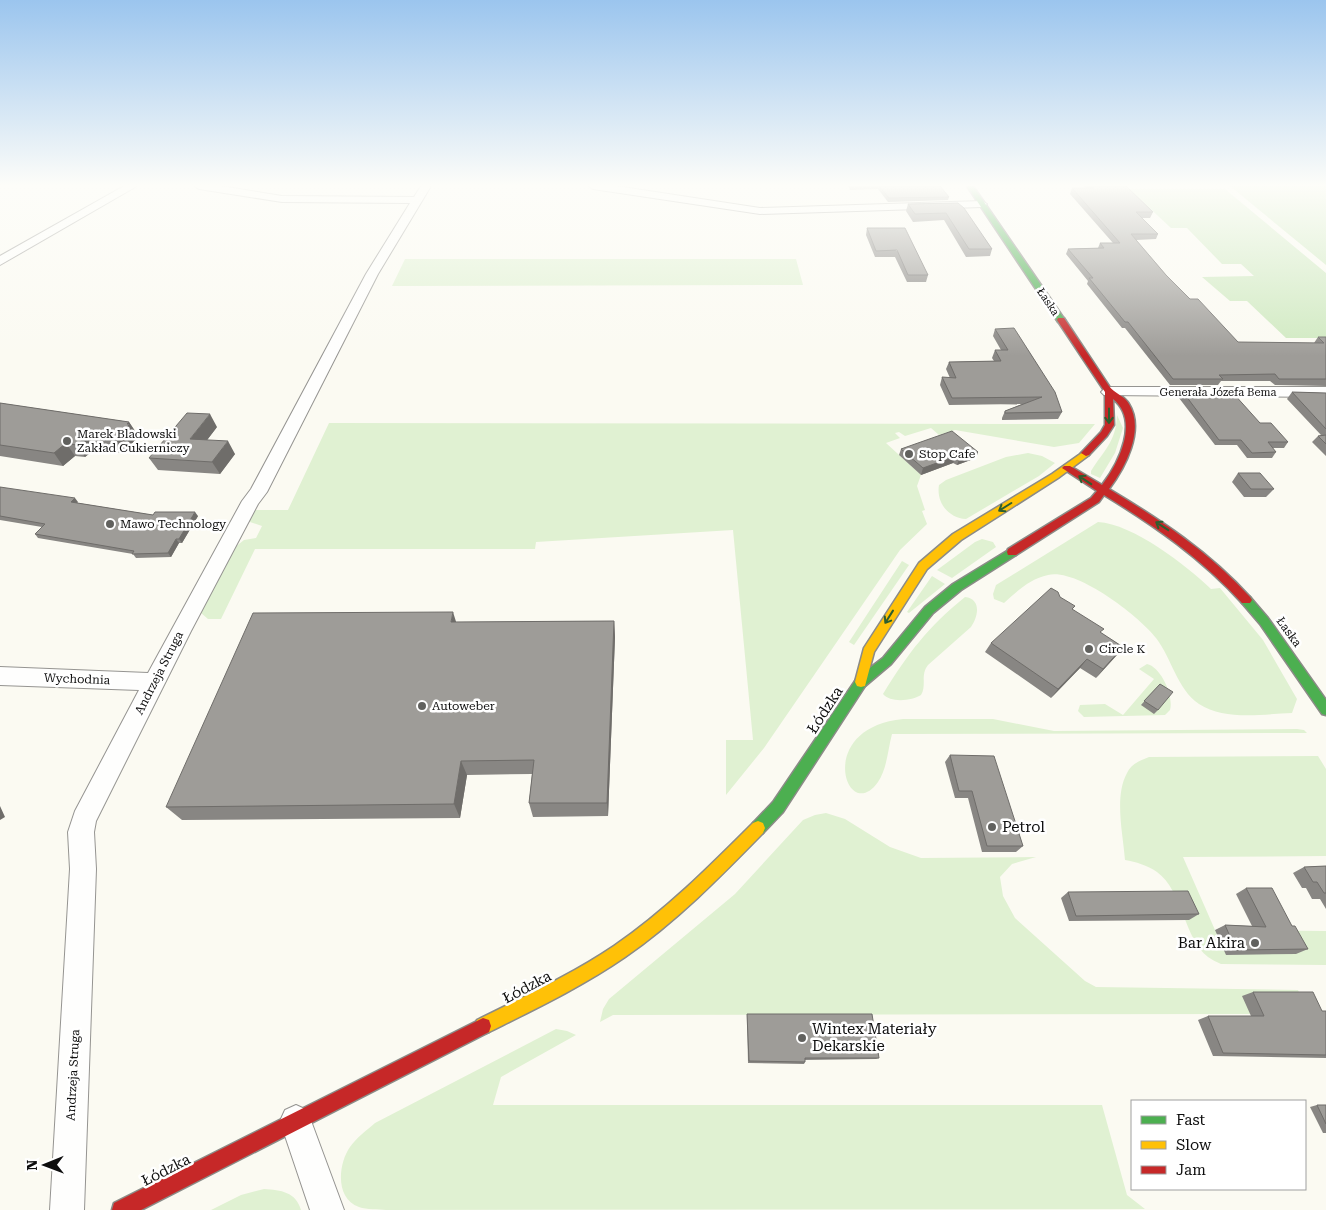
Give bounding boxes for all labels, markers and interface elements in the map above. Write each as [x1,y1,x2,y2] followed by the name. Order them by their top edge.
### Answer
[1034,286,1062,318] street label: Łaska
[1160,386,1276,399] street label: Generała Józefa Bema
[1104,408,1114,424] one-way arrow
[77,427,190,455] place label: Marek Bladowski Zakład Cukierniczy
[61,435,73,447] marker: Marek Bladowski Zakład Cukierniczy
[919,447,976,461] place label: Stop Cafe
[903,448,915,460] marker: Stop Cafe
[1079,474,1093,484] one-way arrow
[998,502,1012,512] one-way arrow
[120,517,227,531] place label: Mawo Technology
[104,518,116,530] marker: Mawo Technology
[1156,521,1170,531] one-way arrow
[883,609,893,623] one-way arrow
[1274,614,1305,650] street label: Łaska
[132,629,186,717] street label: Andrzeja Struga
[1099,642,1145,656] place label: Circle K
[1083,643,1095,655] marker: Circle K
[44,671,111,687] street label: Wychodnia
[803,683,847,737] street label: Łódzka
[432,699,495,713] place label: Autoweber
[416,700,428,712] marker: Autoweber
[1002,818,1045,836] place label: Petrol
[986,821,998,833] marker: Petrol
[1178,934,1245,952] place label: Bar Akira
[1249,937,1261,949] marker: Bar Akira
[500,967,554,1007] street label: Łódzka
[812,1020,937,1055] place label: Wintex Materiały Dekarskie
[64,1028,82,1121] street label: Andrzeja Struga
[796,1032,808,1044] marker: Wintex Materiały Dekarskie
[1131,1100,1306,1190] legend
[1176,1111,1206,1129] text: Fast
[1176,1136,1212,1154] text: Slow
[20,1140,70,1190] north arrow
[139,1150,193,1190] street label: Łódzka
[24,1159,40,1171] text: N
[1176,1161,1206,1179] text: Jam

